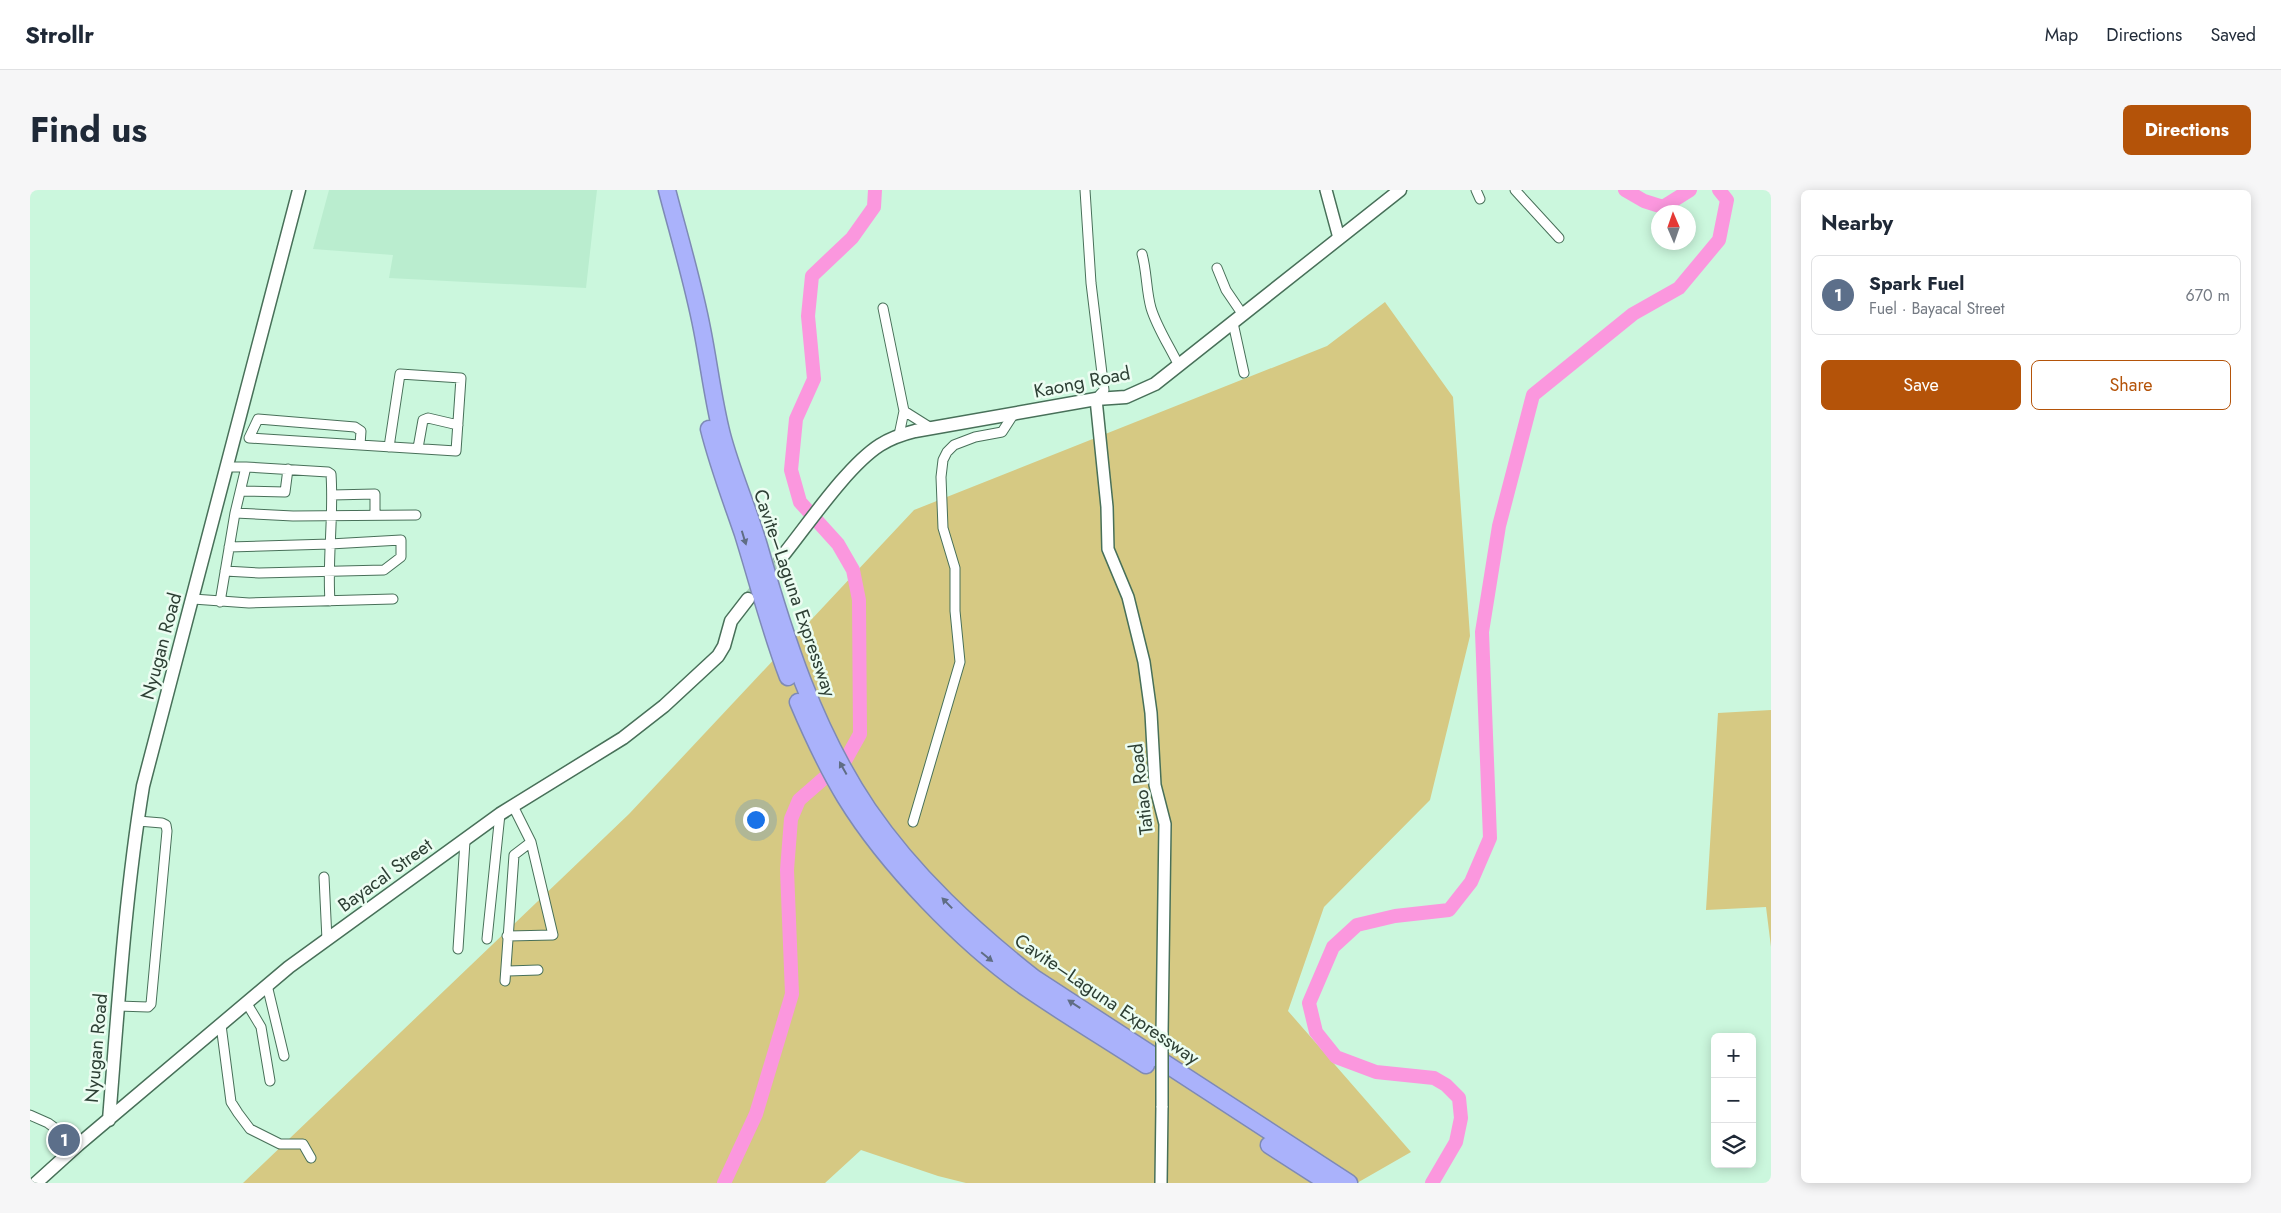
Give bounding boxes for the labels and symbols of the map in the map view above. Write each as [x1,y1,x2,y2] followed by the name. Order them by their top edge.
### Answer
[1651,205,1696,250] north arrow
[1031,359,1133,405] street label: Kaong Road
[747,486,843,701] street label: Cavite–Laguna Expressway
[740,531,748,546] one-way arrow
[134,590,188,702] street label: Nyugan Road
[1122,742,1160,836] street label: Tatiao Road
[839,761,847,776] one-way arrow
[743,807,769,833] your location
[332,831,438,918] street label: Bayacal Street
[941,897,953,909] one-way arrow
[1009,927,1205,1071] street label: Cavite–Laguna Expressway
[980,951,993,962] one-way arrow
[78,992,114,1104] street label: Nyugan Road
[1067,999,1080,1009] one-way arrow
[48,1121,80,1159] pin: 1

